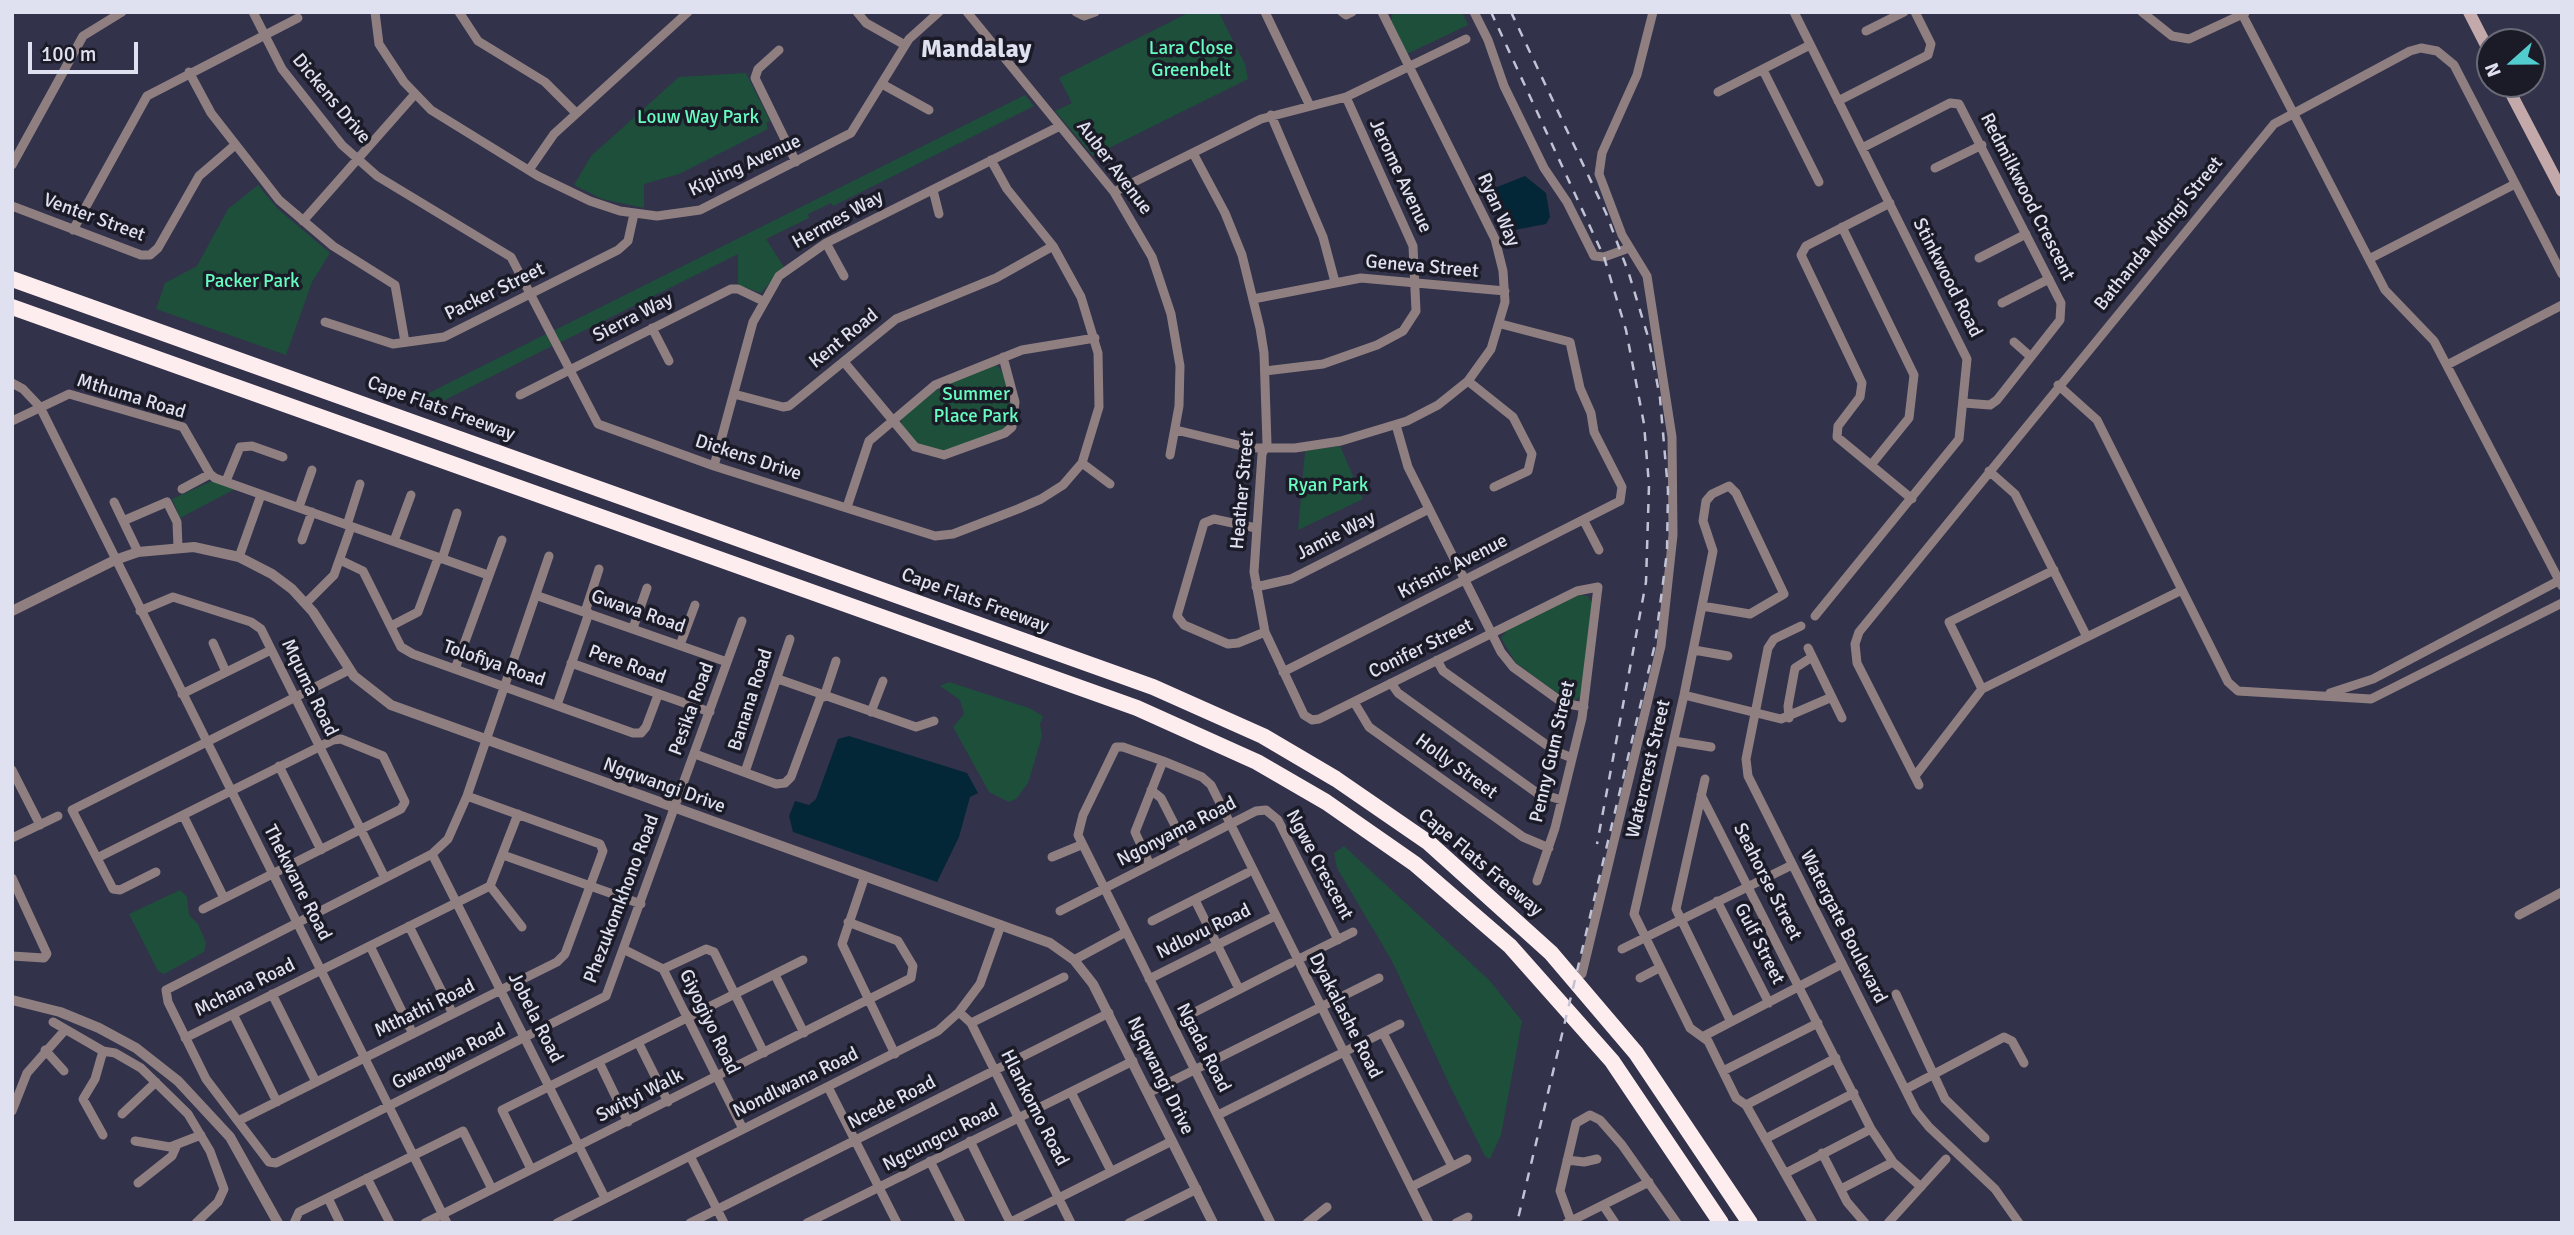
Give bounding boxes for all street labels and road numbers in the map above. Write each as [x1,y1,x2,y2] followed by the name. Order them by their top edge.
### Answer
[287,49,375,149] street label: Dickens Drive
[1975,109,2079,285] street label: Redmilkwood Crescent
[1071,116,1157,220] street label: Auber Avenue
[1364,116,1436,236] street label: Jerome Avenue
[685,130,805,202] street label: Kipling Avenue
[2090,152,2228,316] street label: Bathanda Mdingi Street
[1472,170,1524,250] street label: Ryan Way
[789,186,887,254] street label: Hermes Way
[40,189,148,247] street label: Venter Street
[1907,215,1987,341] street label: Stinkwood Road
[1365,251,1479,283] street label: Geneva Street
[441,258,549,326] street label: Packer Street
[589,288,677,348] street label: Sierra Way
[805,304,883,374] street label: Kent Road
[74,370,188,424] street label: Mthuma Road
[364,372,518,446] street label: Cape Flats Freeway
[692,430,804,486] street label: Dickens Drive
[1226,430,1260,550] street label: Heather Street
[1293,506,1379,566] street label: Jamie Way
[1394,530,1512,604] street label: Krisnic Avenue
[898,564,1052,638] street label: Cape Flats Freeway
[588,585,688,639] street label: Gwava Road
[1365,614,1477,684] street label: Conifer Street
[276,636,342,740] street label: Mquma Road
[440,636,548,692] street label: Tolofiya Road
[585,640,669,690] street label: Pere Road
[724,646,778,754] street label: Banana Road
[665,659,719,759] street label: Pesika Road
[1526,679,1580,825] street label: Penny Gum Street
[1622,698,1676,840] street label: Watercrest Street
[1410,730,1502,804] street label: Holly Street
[600,753,728,819] street label: Ngqwangi Drive
[1114,792,1240,872] street label: Ngonyama Road
[1413,804,1547,922] street label: Cape Flats Freeway
[1280,806,1358,924] street label: Ngwe Crescent
[579,812,665,986] street label: Phezukomkhono Road
[1728,820,1806,944] street label: Seahorse Street
[258,821,336,945] street label: Thekwane Road
[1795,847,1891,1007] street label: Watergate Boulevard
[1153,899,1255,965] street label: Ndlovu Road
[1729,900,1789,988] street label: Gulf Street
[1304,949,1386,1083] street label: Dyakalashe Road
[191,954,299,1022] street label: Mchana Road
[674,966,744,1078] street label: Giyogiyo Road
[503,969,567,1067] street label: Jobela Road
[371,975,479,1043] street label: Mthathi Road
[1171,1000,1235,1096] street label: Ngada Road
[1122,1013,1198,1139] street label: Ngqwangi Drive
[389,1019,509,1095] street label: Gwangwa Road
[730,1043,862,1123] street label: Nondlwana Road
[995,1046,1073,1170] street label: Hlankomo Road
[593,1064,687,1128] street label: Swityi Walk
[844,1071,940,1135] street label: Ncede Road
[879,1099,1003,1177] street label: Ngcungcu Road

